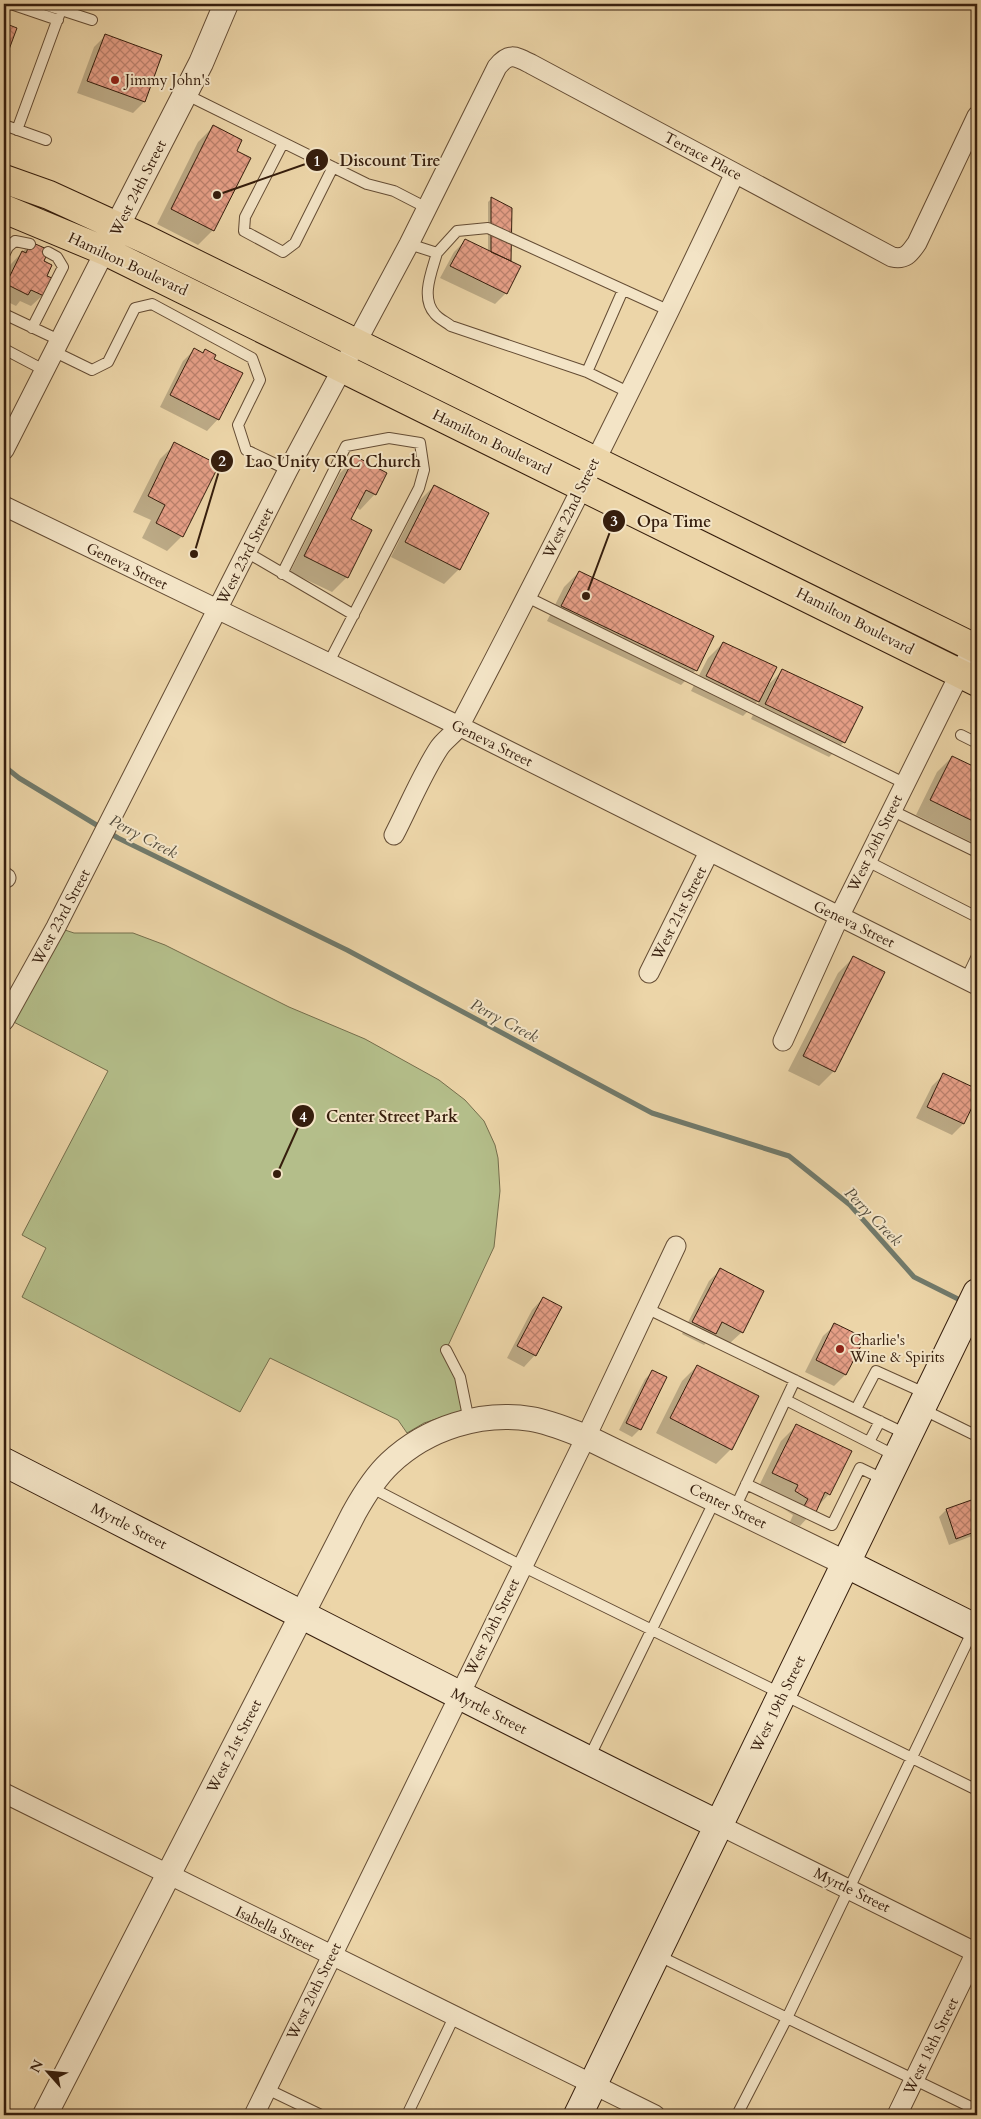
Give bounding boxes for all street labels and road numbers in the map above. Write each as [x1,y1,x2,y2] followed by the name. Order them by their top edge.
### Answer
[660,127,746,185] street label: Terrace Place
[105,136,171,240] street label: West 24th Street
[65,227,191,301] street label: Hamilton Boulevard
[429,405,555,479] street label: Hamilton Boulevard
[538,454,604,562] street label: West 22nd Street
[212,504,278,609] street label: West 23rd Street
[83,538,171,594] street label: Geneva Street
[793,583,917,659] street label: Hamilton Boulevard
[448,715,536,771] street label: Geneva Street
[842,791,907,896] street label: West 20th Street
[646,863,711,964] street label: West 21st Street
[27,865,95,969] street label: West 23rd Street
[810,896,898,952] street label: Geneva Street
[686,1479,770,1533] street label: Center Street
[87,1498,171,1554] street label: Myrtle Street
[459,1575,524,1680] street label: West 20th Street
[745,1652,810,1757] street label: West 19th Street
[447,1683,531,1739] street label: Myrtle Street
[201,1696,266,1797] street label: West 21st Street
[810,1863,894,1917] street label: Myrtle Street
[232,1901,318,1957] street label: Isabella Street
[281,1939,346,2044] street label: West 20th Street
[898,1994,963,2099] street label: West 18th Street

